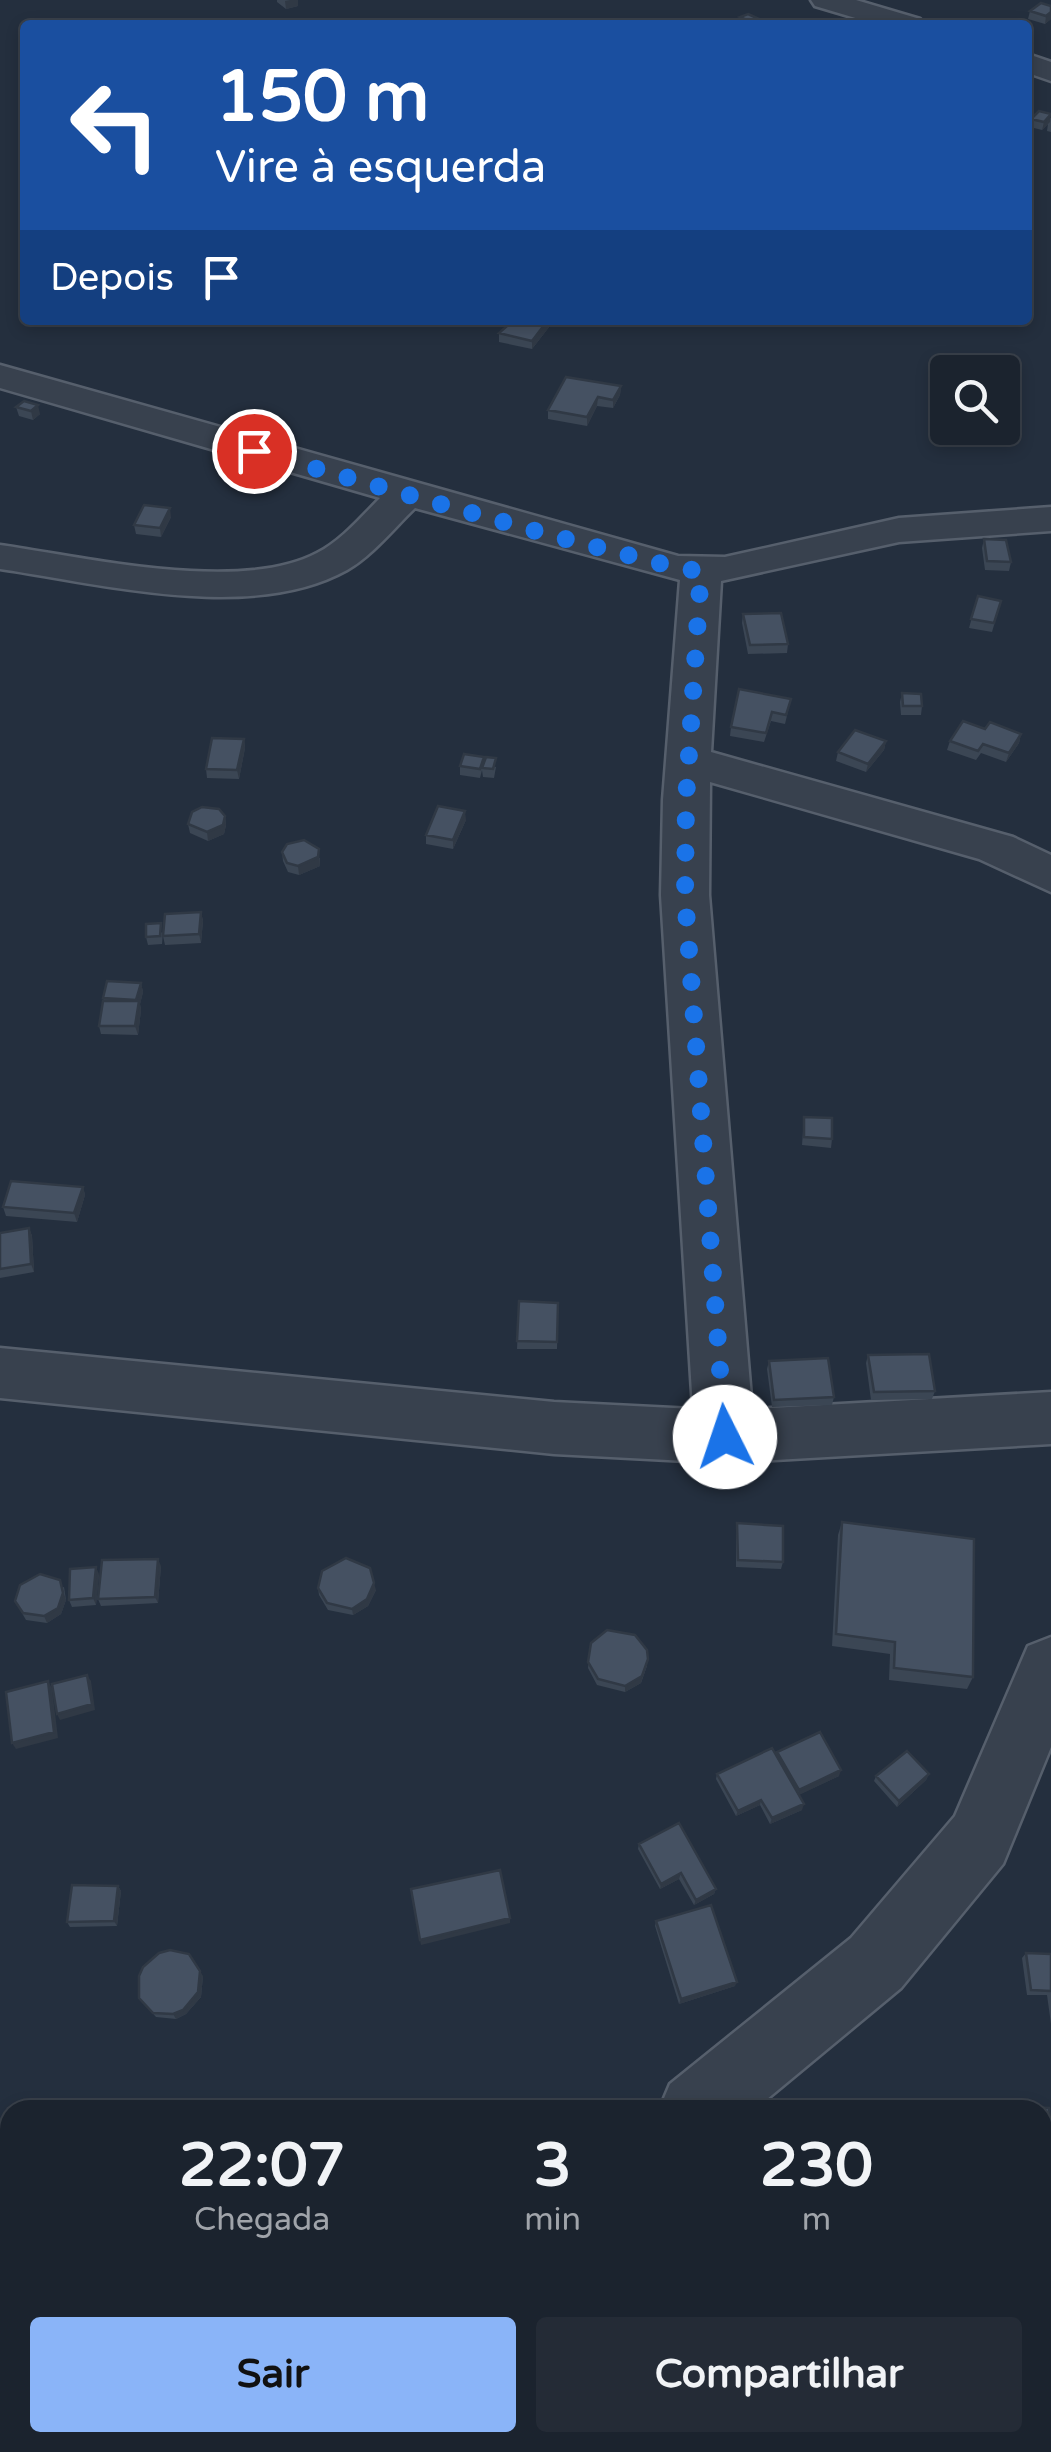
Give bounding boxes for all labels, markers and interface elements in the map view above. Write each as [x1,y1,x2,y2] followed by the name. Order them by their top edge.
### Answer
[215,56,429,140] text: 150 m
[50,60,180,190] icon: left
[215,141,546,195] text: Vire à esquerda
[194,250,249,305] icon: arrive
[50,255,174,301] text: Depois
[930,355,1020,445] map controls
[930,355,1020,445] button: search
[212,409,297,494] pin
[227,424,282,479] icon: arrive
[673,1385,777,1489] position arrow
[179,2130,345,2202] text: 22:07
[534,2130,571,2202] text: 3
[760,2130,873,2202] text: 230
[194,2201,330,2239] text: Chegada
[524,2201,581,2239] text: min
[802,2201,831,2239] text: m
[30,2317,516,2432] button: Sair
[536,2317,1022,2432] button: Compartilhar

